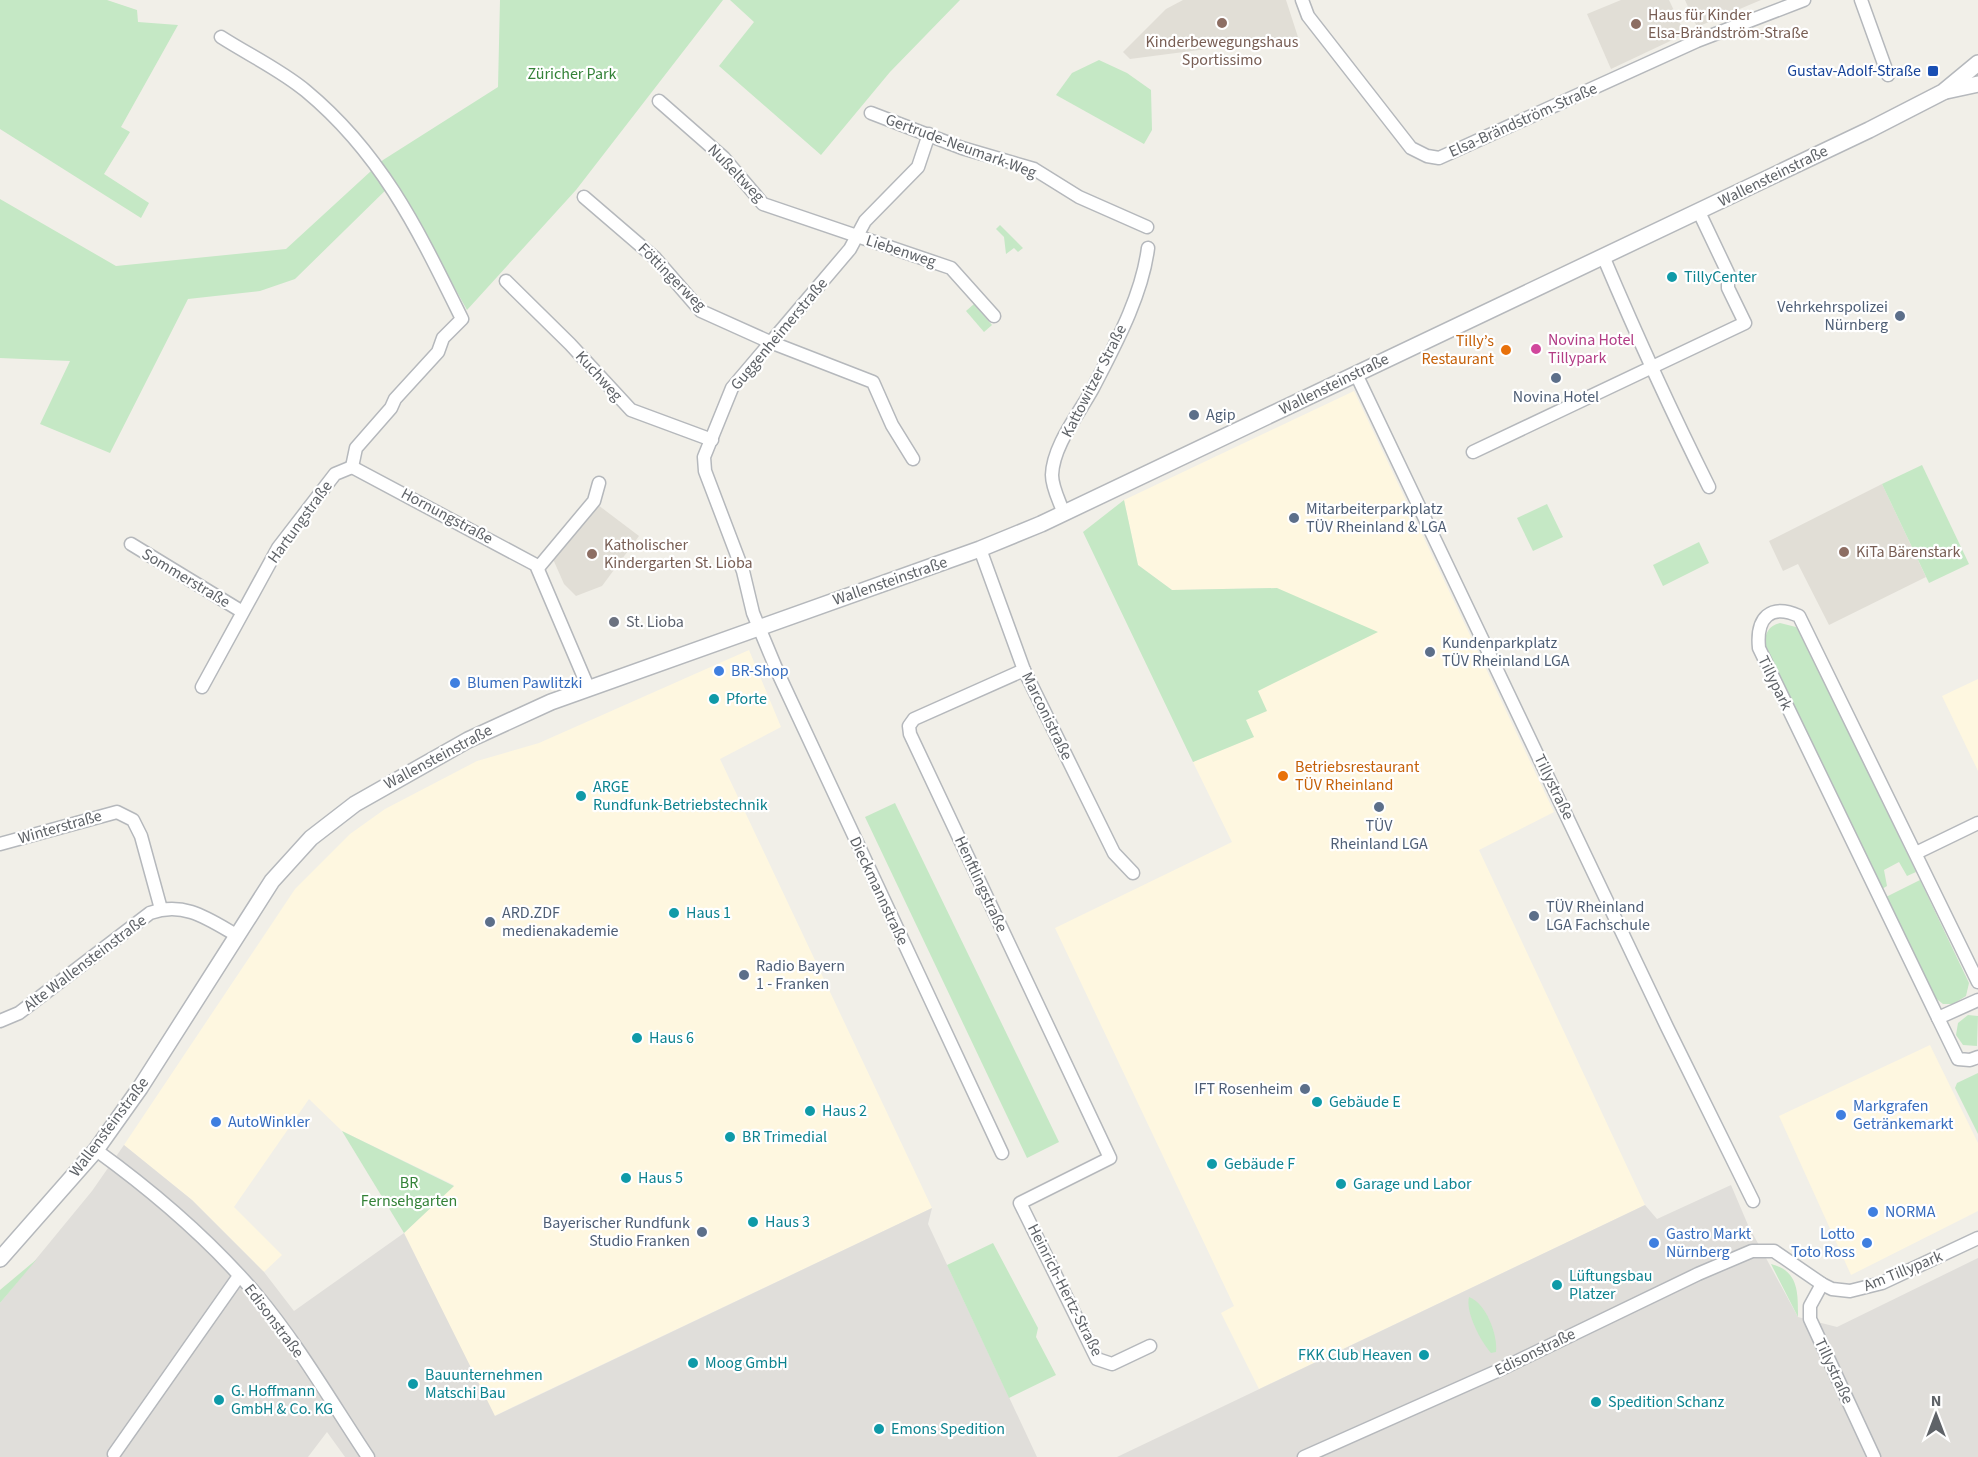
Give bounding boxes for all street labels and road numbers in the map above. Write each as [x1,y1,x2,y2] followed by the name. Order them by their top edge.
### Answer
[1445,77,1601,163] street label: Elsa-Brändström-Straße
[882,108,1040,184] street label: Gertrude-Neumark-Weg
[703,139,769,207] street label: Nußeltweg
[1714,140,1832,212] street label: Wallensteinstraße
[863,229,939,273] street label: Liebenweg
[633,238,711,316] street label: Föttingerweg
[725,273,833,395] street label: Guggenheimerstraße
[1056,321,1132,441] street label: Kattowitzer Straße
[570,346,628,406] street label: Kuchweg
[1275,348,1393,420] street label: Wallensteinstraße
[263,476,337,568] street label: Hartungstraße
[397,483,497,549] street label: Hornungstraße
[138,543,234,613] street label: Sommerstraße
[830,551,950,611] street label: Wallensteinstraße
[1752,652,1798,714] street label: Tillypark
[1016,668,1078,764] street label: Marconistraße
[380,719,496,795] street label: Wallensteinstraße
[1529,751,1579,823] street label: Tillystraße
[16,805,104,849] street label: Winterstraße
[949,832,1013,936] street label: Henftlingstraße
[844,833,914,949] street label: Dieckmannstraße
[19,909,151,1017] street label: Alte Wallensteinstraße
[64,1073,154,1181] street label: Wallensteinstraße
[1022,1220,1108,1360] street label: Heinrich-Hertz-Straße
[1860,1245,1946,1297] street label: Am Tillypark
[239,1279,309,1363] street label: Edisonstraße
[1491,1323,1579,1381] street label: Edisonstraße
[1809,1334,1859,1408] street label: Tillystraße

